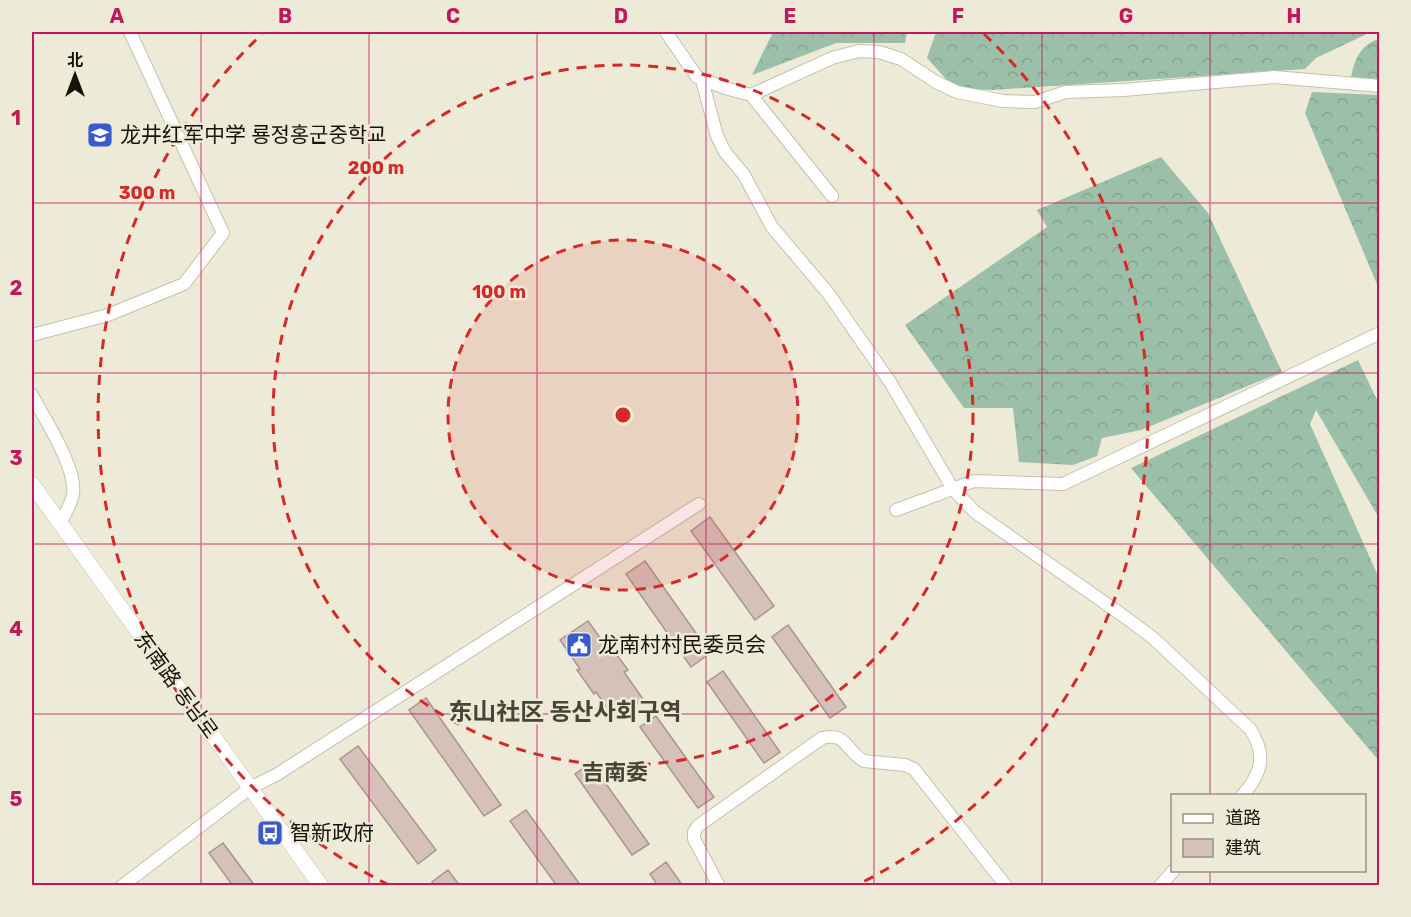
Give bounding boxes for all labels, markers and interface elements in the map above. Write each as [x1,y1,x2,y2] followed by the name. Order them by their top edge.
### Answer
[110,4,125,28] text: A
[278,4,292,28] text: B
[446,4,460,28] text: C
[614,4,628,28] text: D
[784,4,796,28] text: E
[952,4,964,28] text: F
[1119,4,1133,28] text: G
[1287,4,1301,28] text: H
[45,45,105,105] north arrow
[67,51,83,70] text: 北
[11,106,21,130] text: 1
[85,120,115,150] school or university icon: 龙井红军中学 룡정홍군중학교
[120,122,386,147] place label: 龙井红军中学 룡정홍군중학교
[348,157,404,179] text: 200 m
[119,182,175,204] text: 300 m
[10,276,23,300] text: 2
[472,281,526,303] text: 100 m
[613,405,633,425] centre of rings
[9,446,23,470] text: 3
[9,617,23,641] text: 4
[129,626,224,743] street label: 东南路 동남로
[564,630,594,660] public building icon: 龙南村村民委员会
[598,632,766,657] place label: 龙南村村民委员会
[448,698,682,726] district label: 东山社区 동산사회구역
[582,759,648,786] district label: 吉南委
[10,787,23,811] text: 5
[1171,794,1366,872] legend
[1225,807,1261,829] text: 道路
[255,818,285,848] bus stop icon: 智新政府
[290,820,374,845] place label: 智新政府
[1225,837,1261,859] text: 建筑

